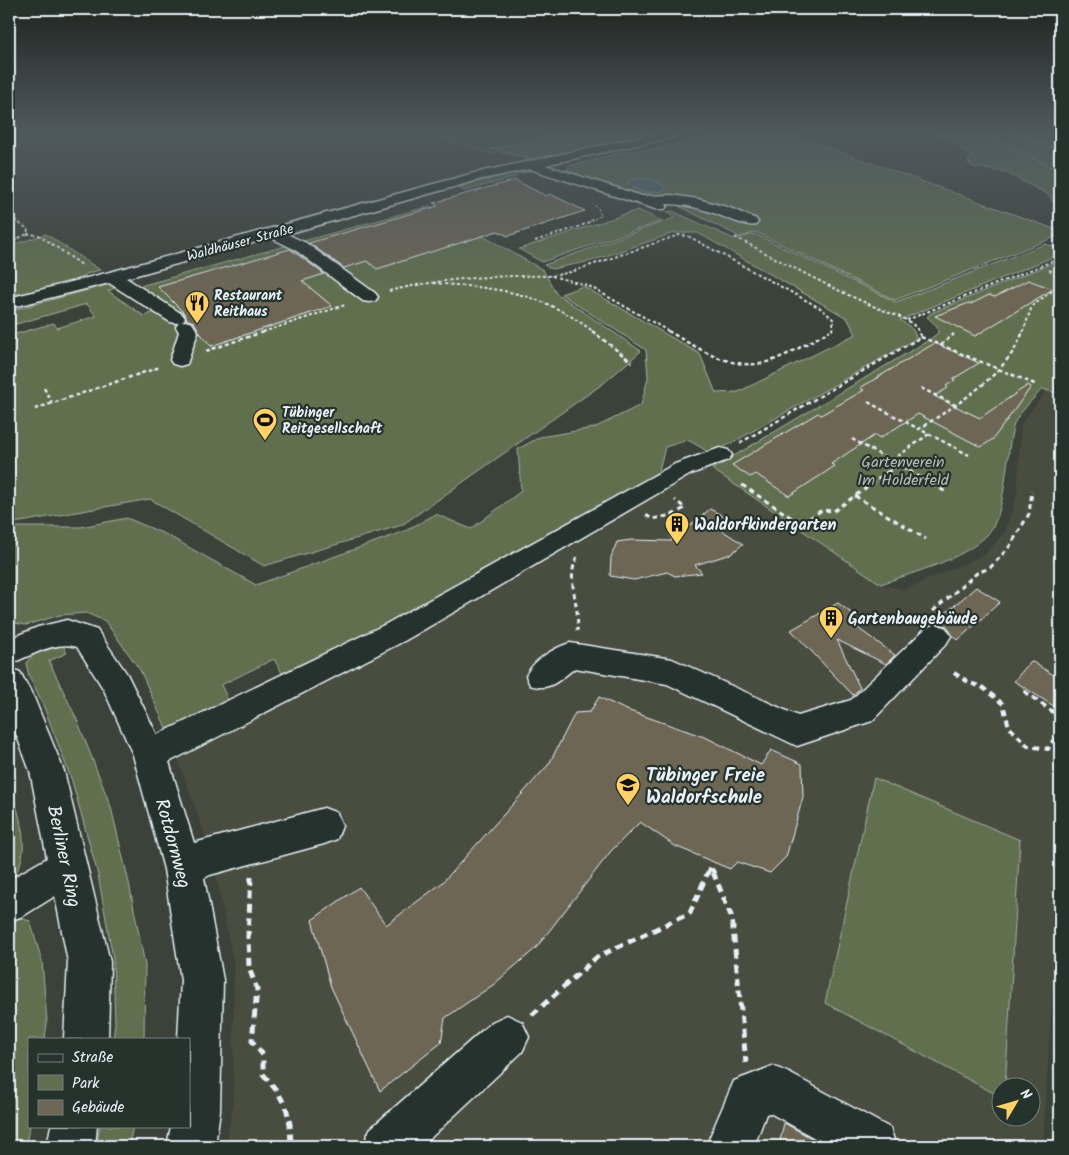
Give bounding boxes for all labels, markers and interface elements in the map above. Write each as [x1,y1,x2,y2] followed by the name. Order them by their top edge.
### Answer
[184,218,297,268] street label: Waldhäuser Straße
[214,285,283,323] place label: Restaurant Reithaus
[184,290,210,324] restaurant icon: Restaurant Reithaus
[282,402,383,440] place label: Tübinger Reitgesellschaft
[252,407,278,441] sports icon: Tübinger Reitgesellschaft
[857,450,950,493] park label: Gartenverein Im Holderfeld
[664,511,690,545] building icon: Waldorfkindergarten
[694,513,836,538] place label: Waldorfkindergarten
[818,605,844,639] building icon: Gartenbaugebäude
[848,607,978,632] place label: Gartenbaugebäude
[646,761,765,813] place label: Tübinger Freie Waldorfschule
[615,772,641,806] school or university icon: Tübinger Freie Waldorfschule
[146,795,198,892] street label: Rotdornweg
[38,803,88,910] street label: Berliner Ring
[28,1038,190,1128] legend
[72,1046,114,1070] text: Straße
[72,1072,100,1096] text: Park
[992,1078,1042,1128] north arrow
[1014,1084,1037,1105] text: N
[72,1096,125,1120] text: Gebäude

